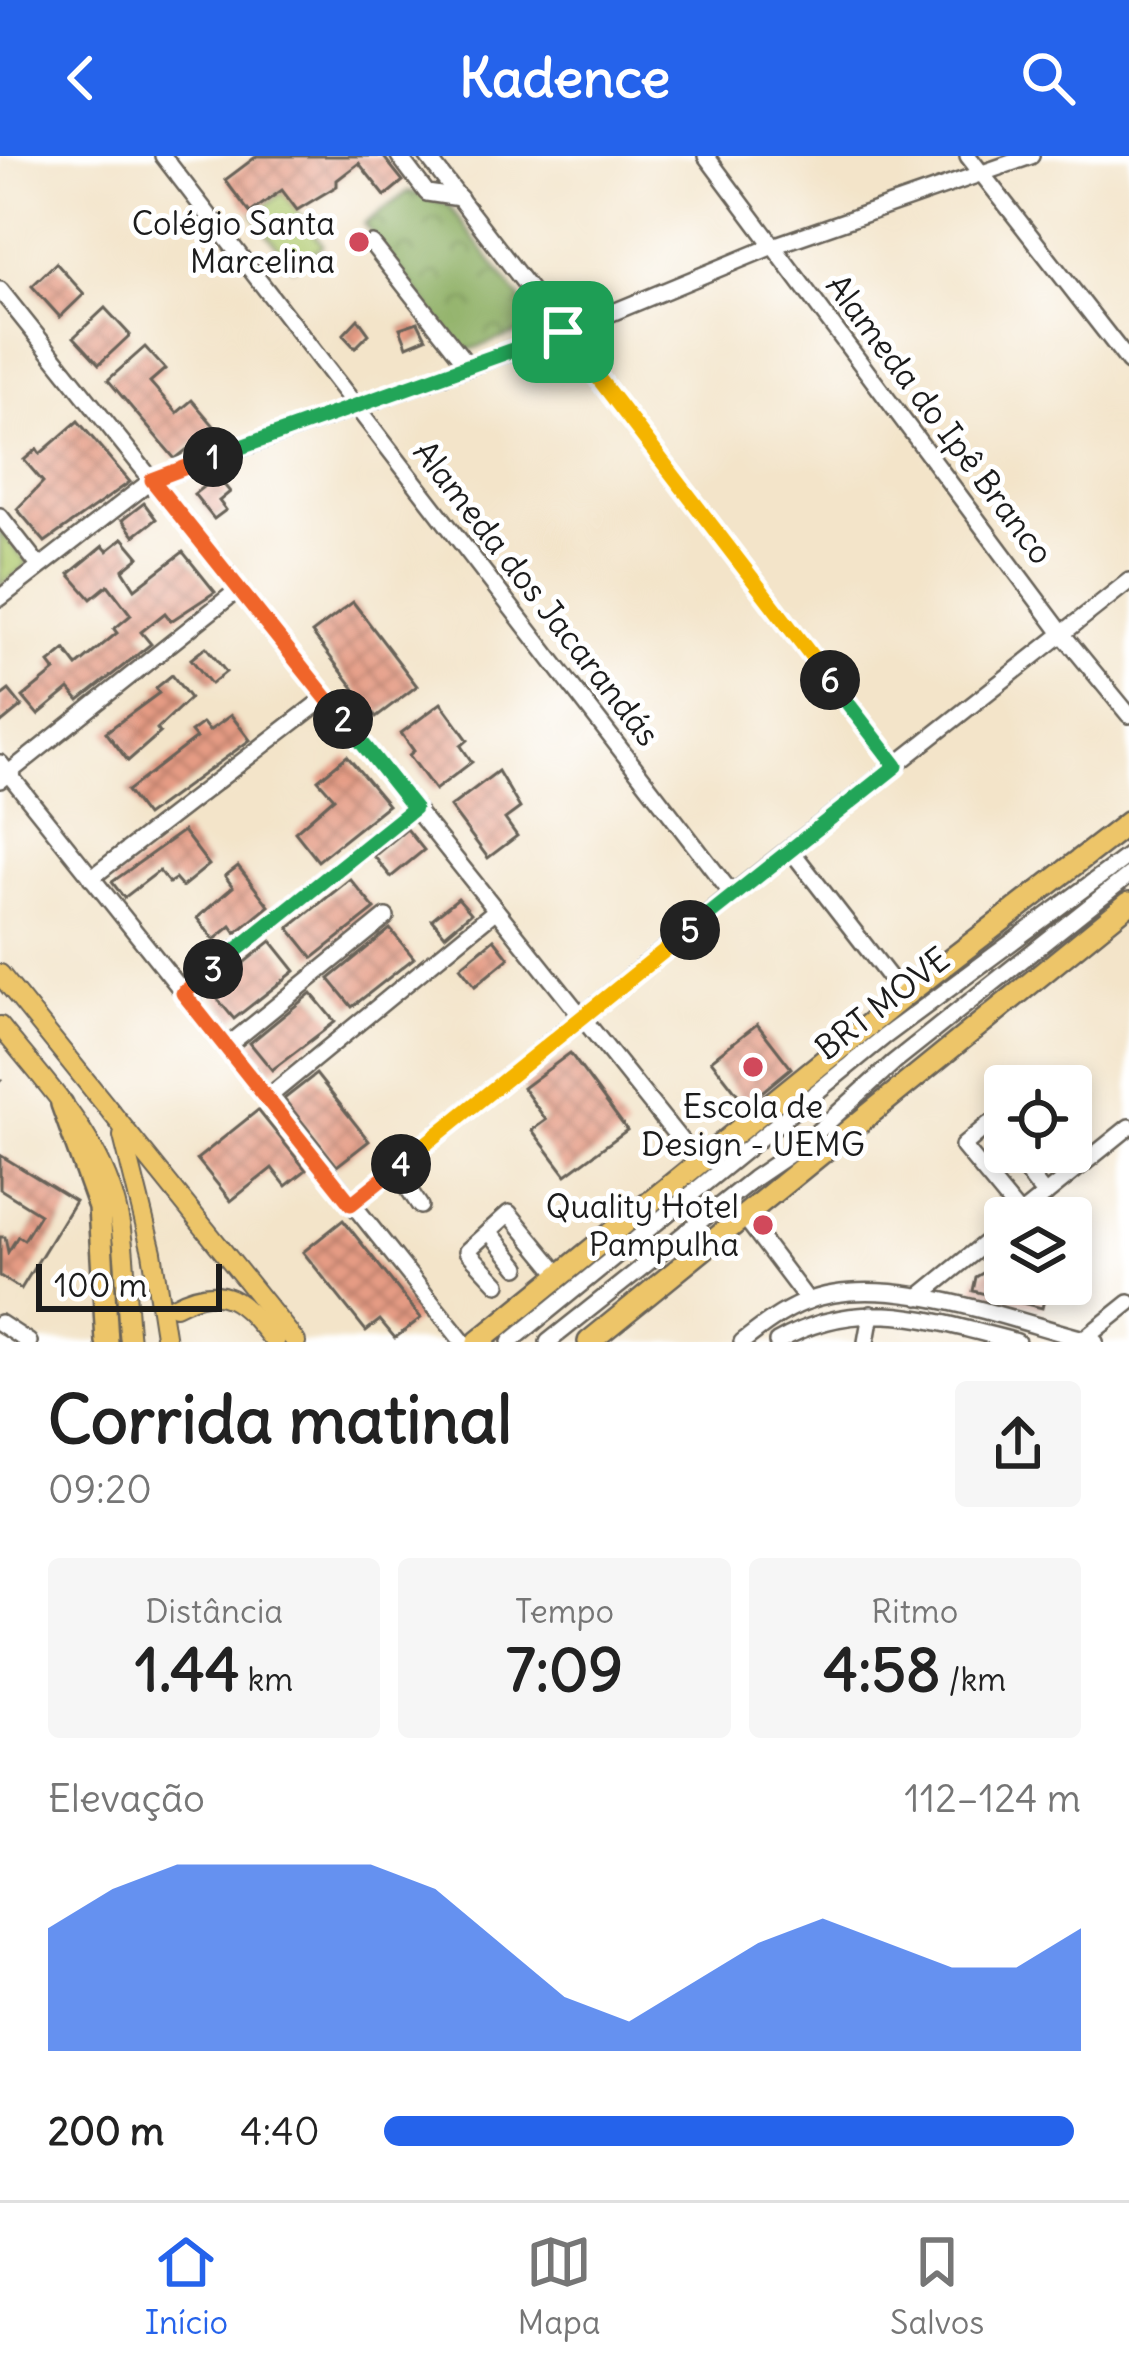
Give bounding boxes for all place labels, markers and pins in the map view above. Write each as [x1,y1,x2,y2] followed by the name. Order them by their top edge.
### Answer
[132,202,335,282] place label: Colégio Santa Marcelina
[346,229,372,255] marker: Colégio Santa Marcelina
[512,281,614,383] pin
[183,427,243,487] pin: 1
[800,650,860,710] pin: 6
[313,689,373,749] pin: 2
[660,900,720,960] pin: 5
[183,939,243,999] pin: 3
[740,1054,766,1080] marker: Escola de Design - UEMG
[641,1085,865,1165] place label: Escola de Design - UEMG
[371,1134,431,1194] pin: 4
[546,1185,739,1265] place label: Quality Hotel Pampulha
[750,1212,776,1238] marker: Quality Hotel Pampulha

